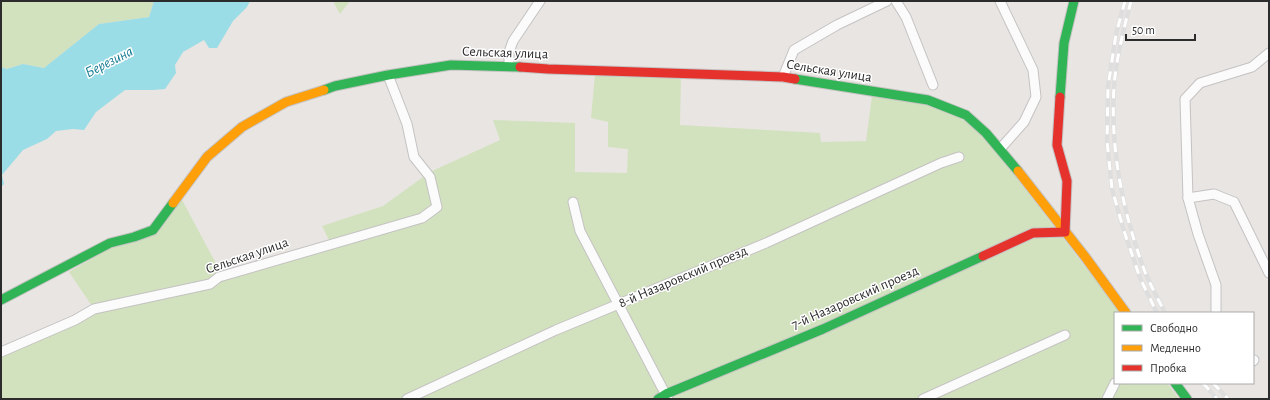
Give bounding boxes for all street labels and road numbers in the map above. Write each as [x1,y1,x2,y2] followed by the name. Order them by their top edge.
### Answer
[462,44,549,62] street label: Сельская улица
[785,57,873,85] street label: Сельская улица
[204,235,291,277] street label: Сельская улица
[617,244,749,310] street label: 8-й Назаровский проезд
[789,264,921,332] street label: 7-й Назаровский проезд

